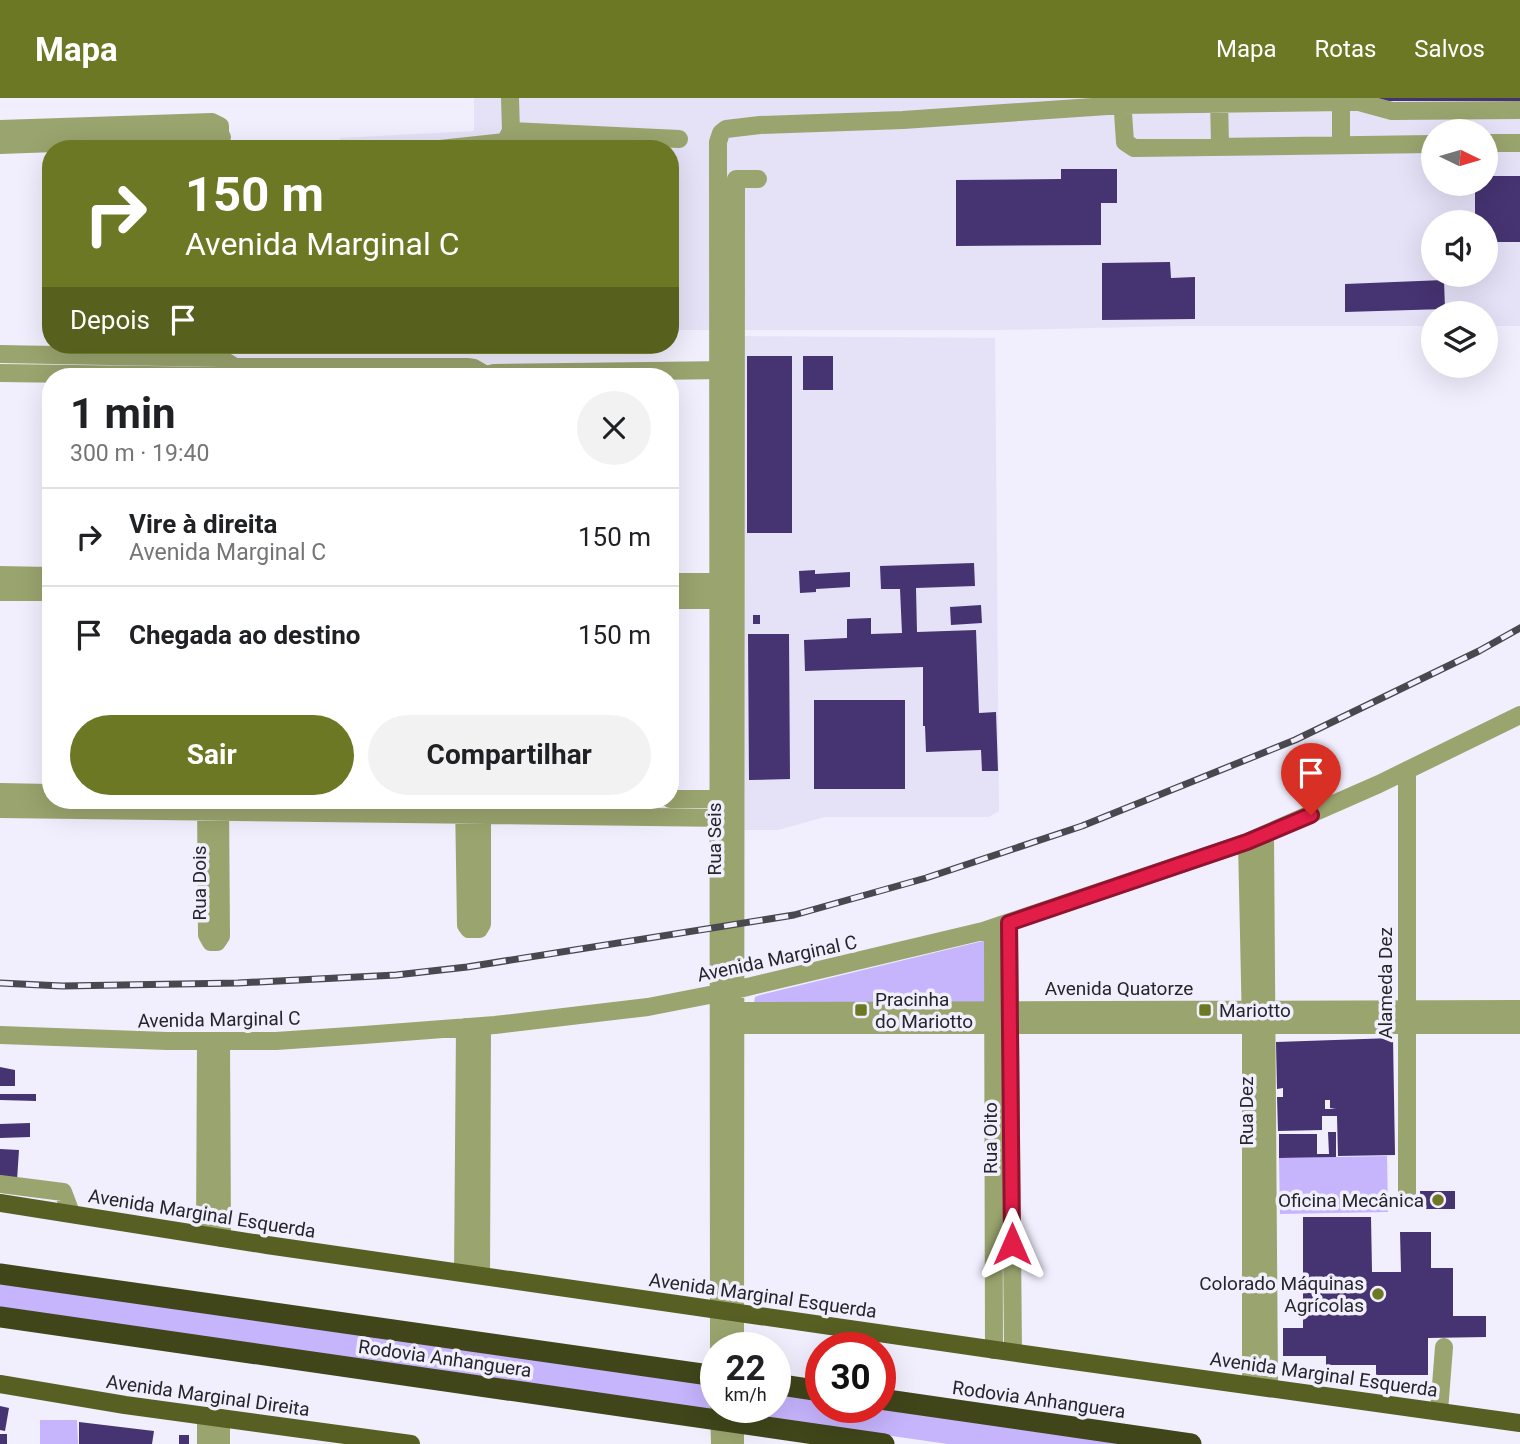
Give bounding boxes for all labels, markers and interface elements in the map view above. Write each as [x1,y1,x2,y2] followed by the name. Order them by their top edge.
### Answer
[35,30,118,69] text: Mapa
[1216,35,1277,63] text: Mapa
[1315,35,1376,63] text: Rotas
[1414,35,1485,63] text: Salvos
[1421,119,1498,196] north arrow
[1421,119,1498,378] map controls
[185,166,324,223] text: 150 m
[70,168,161,259] icon: right
[1421,210,1498,287] button: sound
[185,225,459,263] text: Avenida Marginal C
[164,301,202,339] icon: arrive
[1421,301,1498,378] button: layers
[70,305,150,335] text: Depois
[70,389,176,438] text: 1 min
[577,391,651,465] button: close
[70,440,209,467] text: 300 m · 19:40
[129,509,277,539] text: Vire à direita
[70,518,108,556] icon: right
[578,522,651,552] text: 150 m
[129,539,326,566] text: Avenida Marginal C
[70,616,108,654] icon: arrive
[129,620,360,650] text: Chegada ao destino
[578,620,651,650] text: 150 m
[70,715,354,795] button: Sair
[368,715,651,795] button: Compartilhar
[1281,743,1341,815] pin
[1292,754,1330,792] icon: arrive
[703,802,726,876] street label: Rua Seis
[188,846,211,920] street label: Rua Dois
[1374,927,1397,1039] street label: Alameda Dez
[695,930,859,987] street label: Avenida Marginal C
[1045,977,1193,1000] street label: Avenida Quatorze
[875,988,973,1033] place label: Pracinha do Mariotto
[1219,999,1291,1022] place label: Mariotto
[853,1002,869,1018] marker: Pracinha do Mariotto
[1197,1002,1213,1018] marker: Mariotto
[137,1007,301,1032] street label: Avenida Marginal C
[1235,1076,1258,1146] street label: Rua Dez
[979,1102,1002,1174] street label: Rua Oito
[87,1184,317,1243] street label: Avenida Marginal Esquerda
[1278,1189,1424,1212] place label: Oficina Mecânica
[1430,1192,1446,1208] marker: Oficina Mecânica
[975,1207,1049,1281] position arrow
[648,1268,878,1323] street label: Avenida Marginal Esquerda
[1199,1272,1364,1317] place label: Colorado Máquinas Agrícolas
[1370,1286,1386,1302] marker: Colorado Máquinas Agrícolas
[805,1332,896,1423] speed limit sign: 30
[357,1335,533,1382] street label: Rodovia Anhanguera
[1209,1347,1439,1402] street label: Avenida Marginal Esquerda
[725,1348,766,1389] text: 22
[105,1370,311,1421] street label: Avenida Marginal Direita
[951,1376,1127,1423] street label: Rodovia Anhanguera
[724,1384,767,1405] text: km/h

